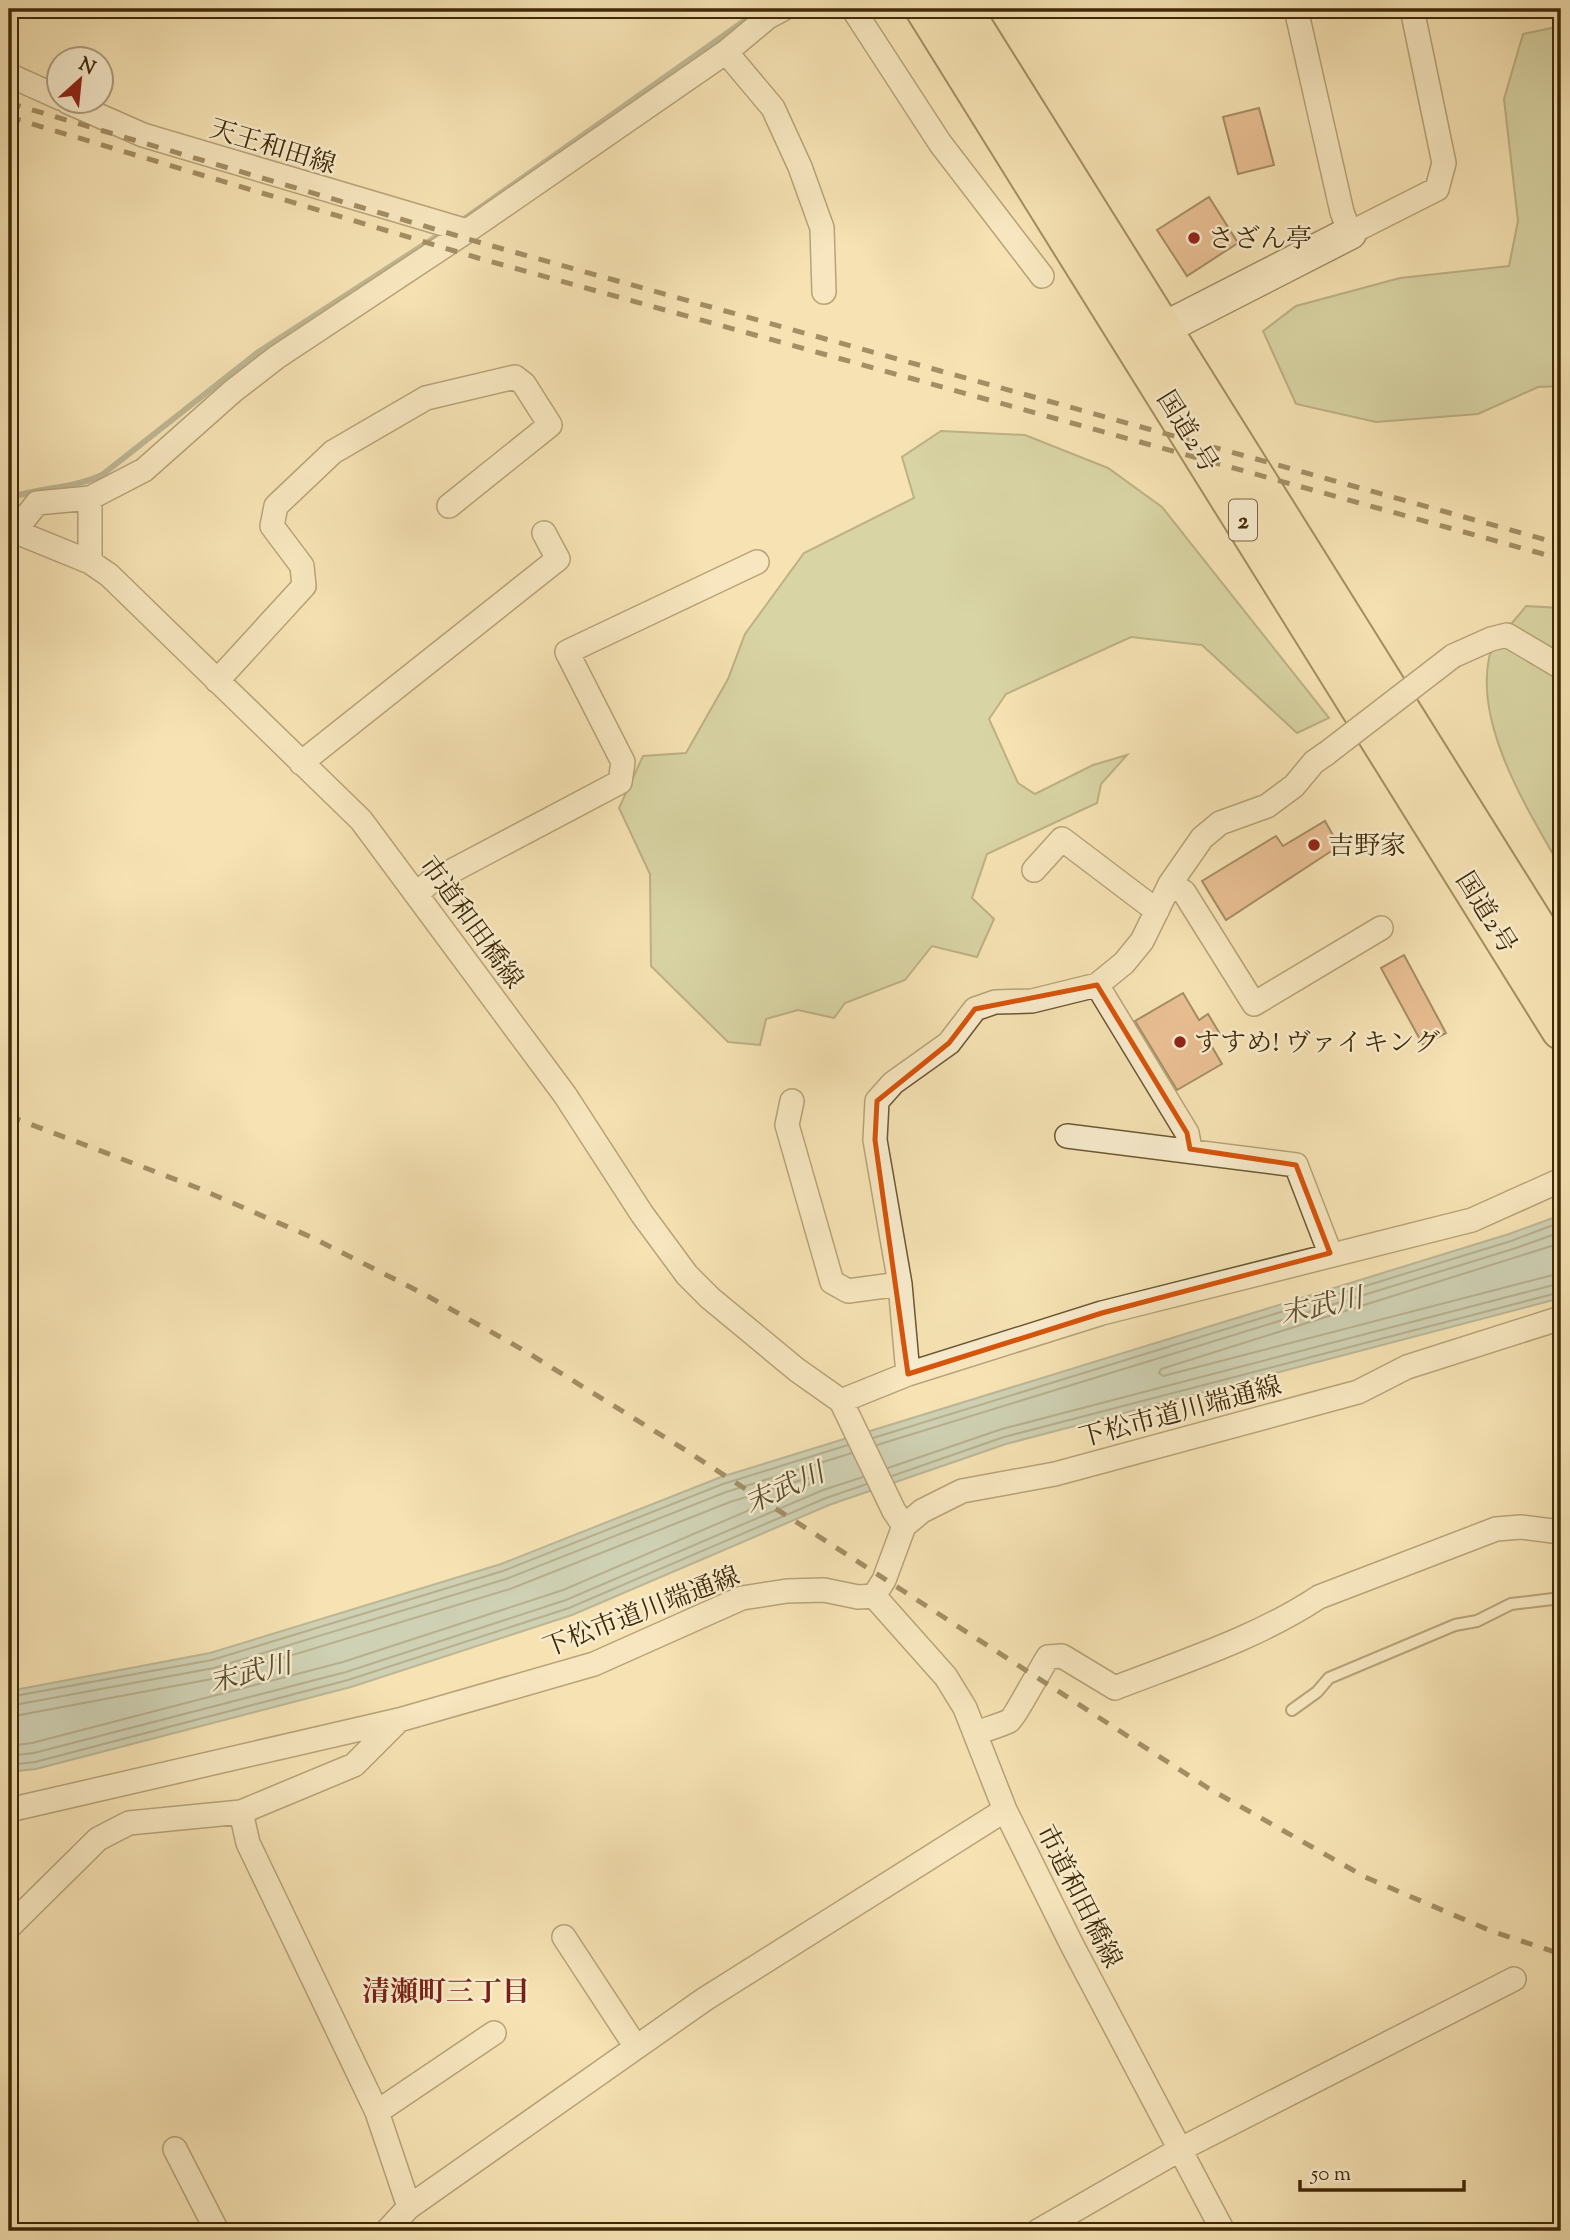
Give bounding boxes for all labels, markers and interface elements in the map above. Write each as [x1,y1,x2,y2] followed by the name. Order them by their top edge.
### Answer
[46,46,116,116] north arrow
[74,52,99,83] text: N
[205,112,340,185] street label: 天王和田線
[1208,222,1312,259] place label: さざん亭
[1186,230,1202,246] marker: さざん亭
[1146,384,1225,480] street label: 国道2号
[1229,500,1257,540] road number: 2
[1328,829,1406,866] place label: 吉野家
[1306,837,1322,853] marker: 吉野家
[409,849,531,997] street label: 市道和田橋線
[1445,865,1524,961] street label: 国道2号
[1194,1026,1440,1063] place label: すすめ! ヴァイキング
[1172,1034,1188,1050] marker: すすめ! ヴァイキング
[1276,1279,1370,1336] water label: 末武川
[1075,1369,1286,1458] street label: 下松市道川端通線
[739,1453,834,1525] water label: 末武川
[538,1559,746,1668] street label: 下松市道川端通線
[205,1645,299,1704] water label: 末武川
[1026,1819,1130,1975] street label: 市道和田橋線
[362,1974,530,2014] district label: 清瀬町三丁目
[1300,2149,1465,2193] scale bar
[1310,2160,1351,2190] text: 50 m

